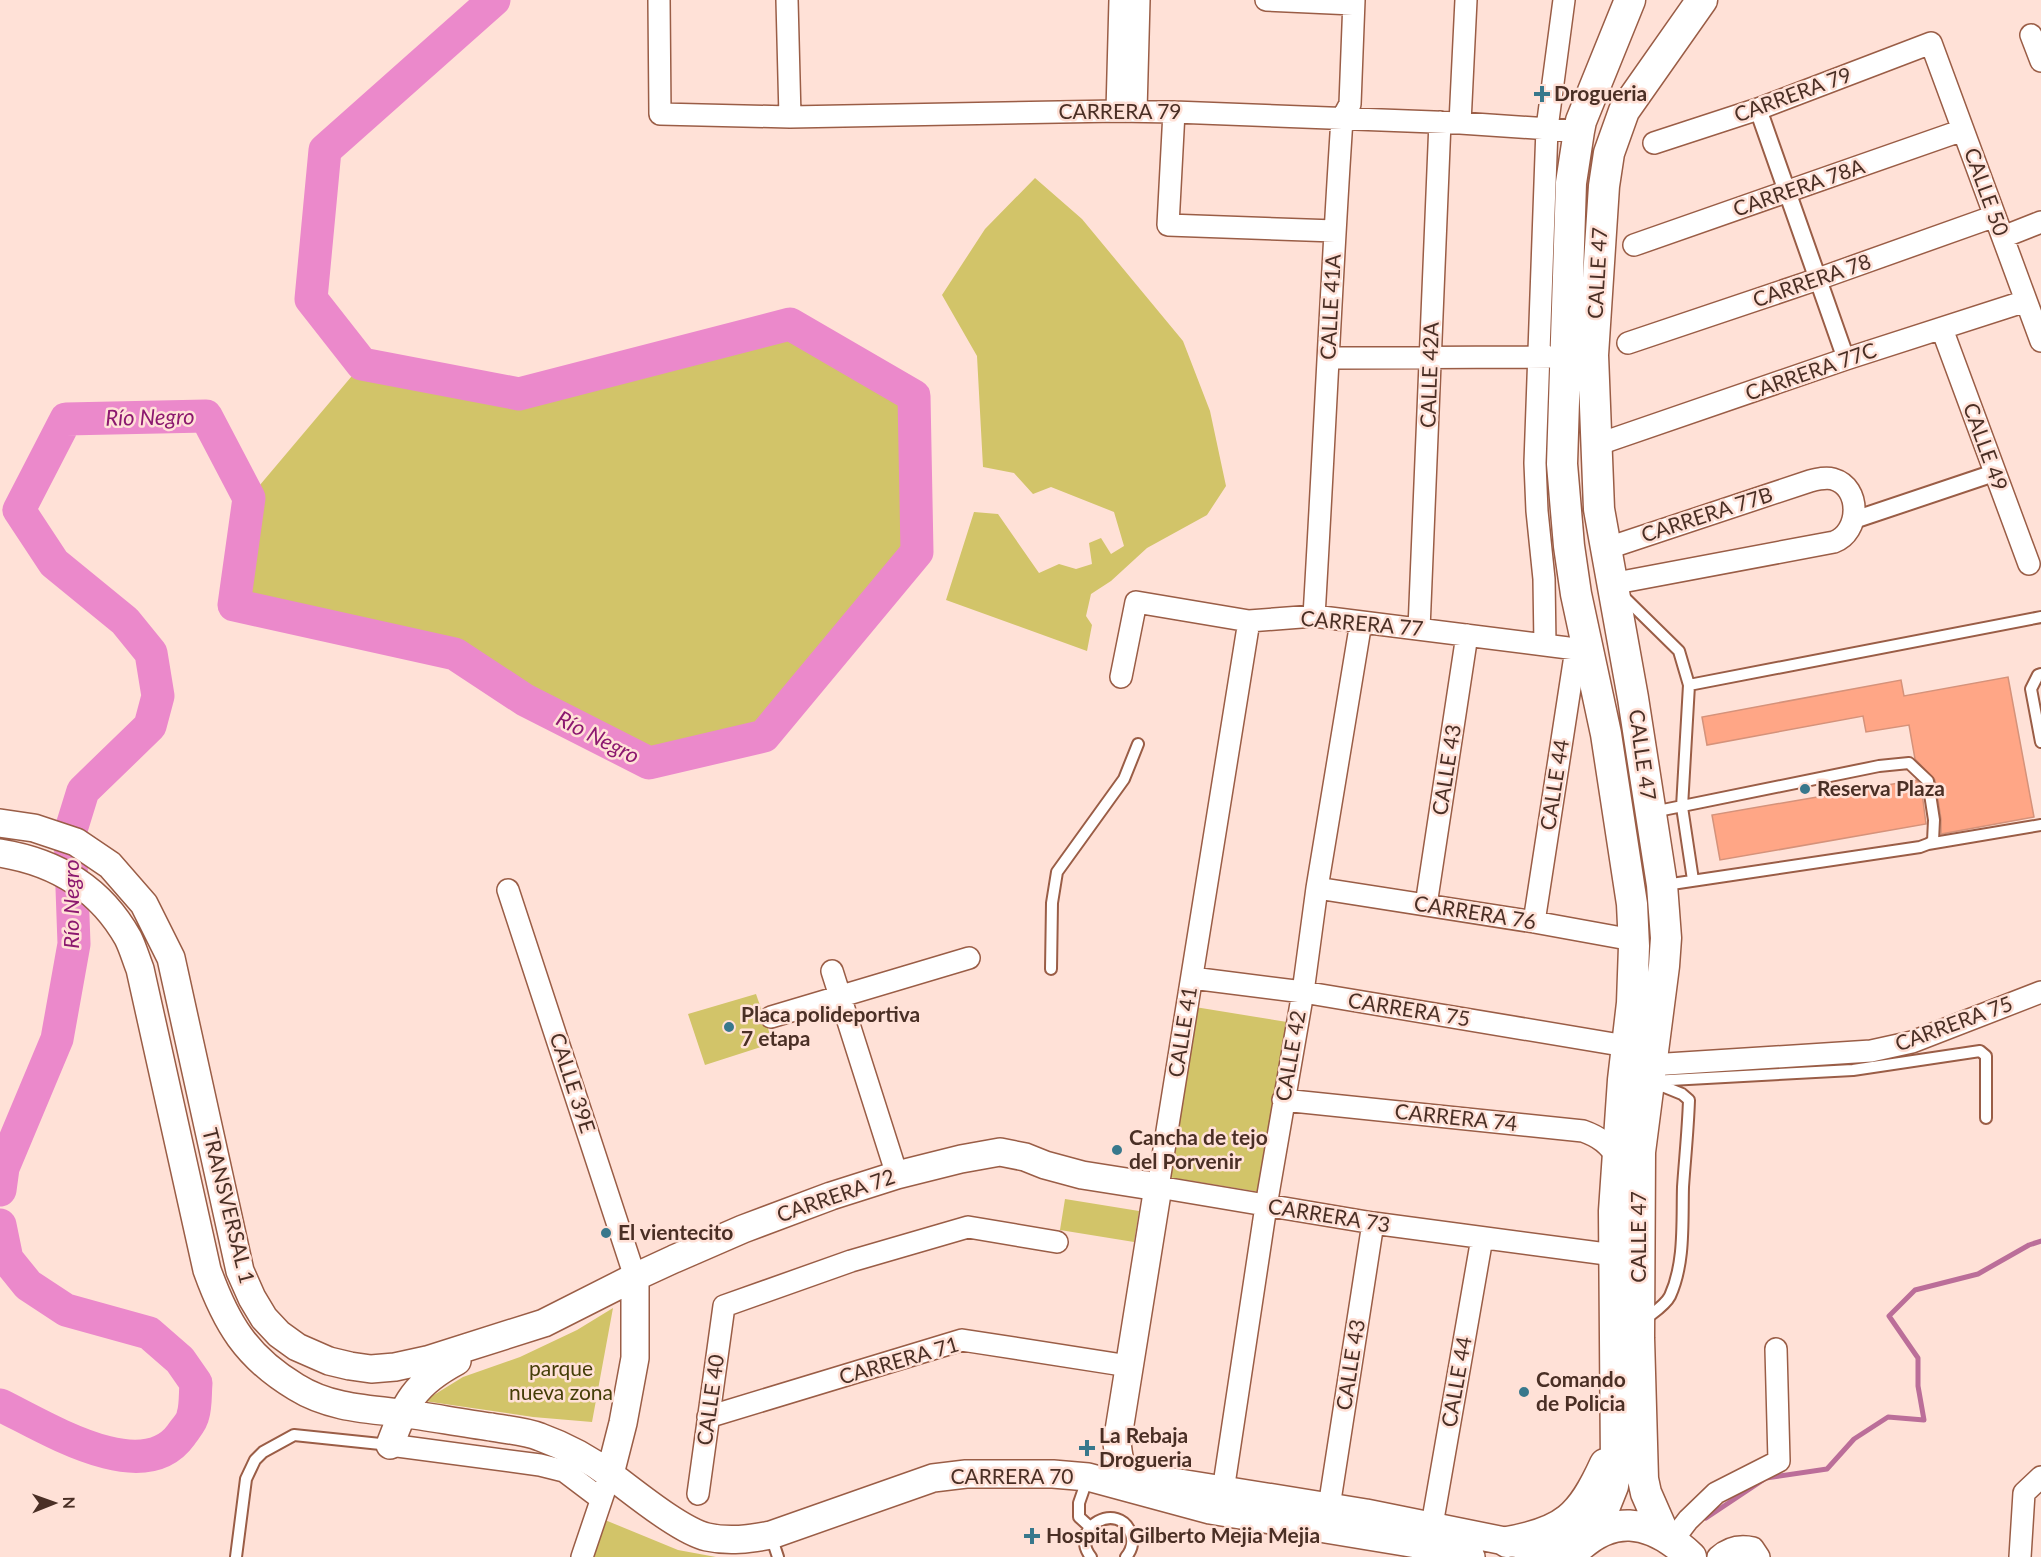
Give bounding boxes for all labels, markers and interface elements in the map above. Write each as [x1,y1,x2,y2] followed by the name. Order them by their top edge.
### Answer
[1730,61,1855,126] street label: CARRERA 79
[1554,80,1647,105] place label: Drogueria
[1535,87,1549,101] marker: Drogueria
[1058,98,1182,123] street label: CARRERA 79
[1960,144,2015,239] street label: CALLE 50
[1730,152,1868,221] street label: CARRERA 78A
[1582,226,1611,319] street label: CALLE 47
[1749,248,1874,311] street label: CARRERA 78
[1314,253,1345,360] street label: CALLE 41A
[1414,321,1443,428] street label: CALLE 42A
[1742,336,1879,405] street label: CARRERA 77C
[1959,399,2014,494] street label: CALLE 49
[105,402,195,431] water label: Río Negro
[1638,481,1775,547] street label: CARRERA 77B
[1300,605,1425,640] street label: CARRERA 77
[552,704,644,769] water label: Río Negro
[1625,708,1662,802] street label: CALLE 47
[1426,723,1465,817] street label: CALLE 43
[1534,738,1573,832] street label: CALLE 44
[1817,775,1945,800] place label: Reserva Plaza
[1798,782,1812,796] marker: Reserva Plaza
[57,859,84,949] water label: Río Negro
[1412,890,1538,933] street label: CARRERA 76
[1162,985,1201,1079] street label: CALLE 41
[1346,987,1472,1030] street label: CARRERA 75
[1891,990,2016,1055] street label: CARRERA 75
[741,1001,920,1050] place label: Placa polideportiva 7 etapa
[1269,1008,1310,1103] street label: CALLE 42
[722,1020,736,1034] marker: Placa polideportiva 7 etapa
[545,1029,601,1136] street label: CALLE 39E
[1394,1098,1519,1135] street label: CARRERA 74
[1129,1124,1268,1173] place label: Cancha de tejo del Porvenir
[198,1125,261,1286] street label: TRANSVERSAL 1
[1110,1143,1124,1157] marker: Cancha de tejo del Porvenir
[773,1163,898,1226] street label: CARRERA 72
[1625,1191,1650,1283] street label: CALLE 47
[1266,1193,1392,1236] street label: CARRERA 73
[618,1219,733,1244] place label: El vientecito
[599,1226,613,1240] marker: El vientecito
[1330,1318,1369,1412] street label: CALLE 43
[836,1331,961,1389] street label: CARRERA 71
[1435,1334,1476,1429] street label: CALLE 44
[691,1353,728,1447] street label: CALLE 40
[509,1355,613,1404] park label: parque nueva zona
[1536,1366,1626,1415] place label: Comando de Policia
[1517,1385,1531,1399] marker: Comando de Policia
[1099,1422,1192,1471] place label: La Rebaja Drogueria
[1080,1441,1094,1455] marker: La Rebaja Drogueria
[950,1463,1074,1488] street label: CARRERA 70
[24,1473,84,1533] north arrow
[60,1496,79,1509] text: N
[1046,1522,1320,1547] place label: Hospital Gilberto Mejia Mejia
[1023,1527,1041,1545] marker: Hospital Gilberto Mejia Mejia

